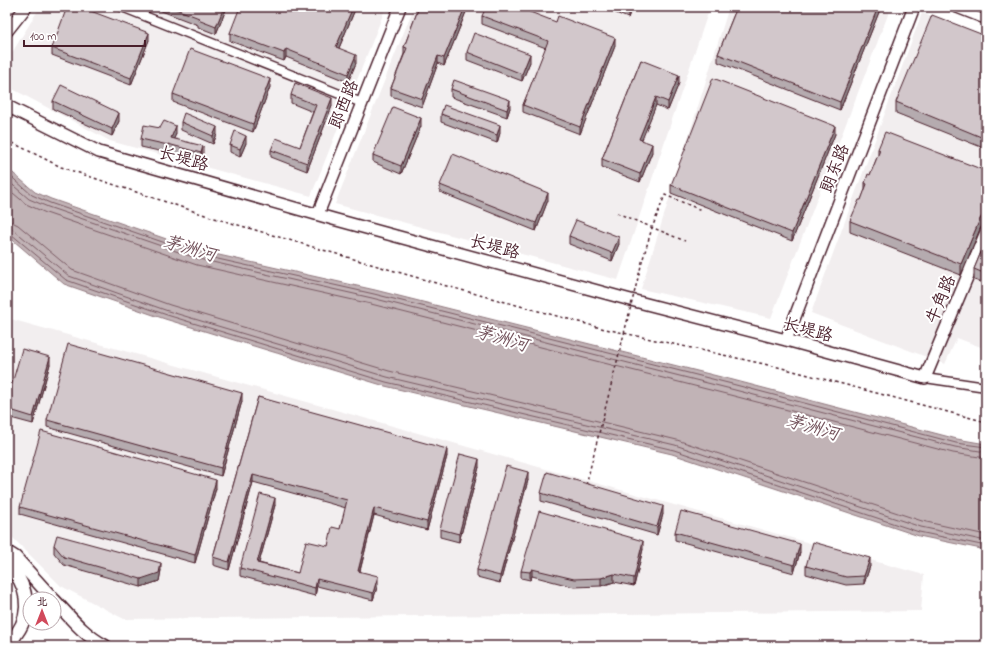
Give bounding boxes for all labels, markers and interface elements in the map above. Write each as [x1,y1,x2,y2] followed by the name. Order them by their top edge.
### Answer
[24,22,145,48] scale bar
[30,28,57,46] text: 100 m
[323,76,366,133] street label: 郎西路
[156,140,212,178] street label: 长堤路
[815,140,856,197] street label: 朗东路
[467,229,522,266] street label: 长堤路
[160,230,222,271] water label: 茅洲河
[920,271,963,328] street label: 牛角路
[780,312,835,349] street label: 长堤路
[472,320,534,361] water label: 茅洲河
[783,409,845,450] water label: 茅洲河
[22,591,62,631] north arrow
[37,594,48,610] text: 北

